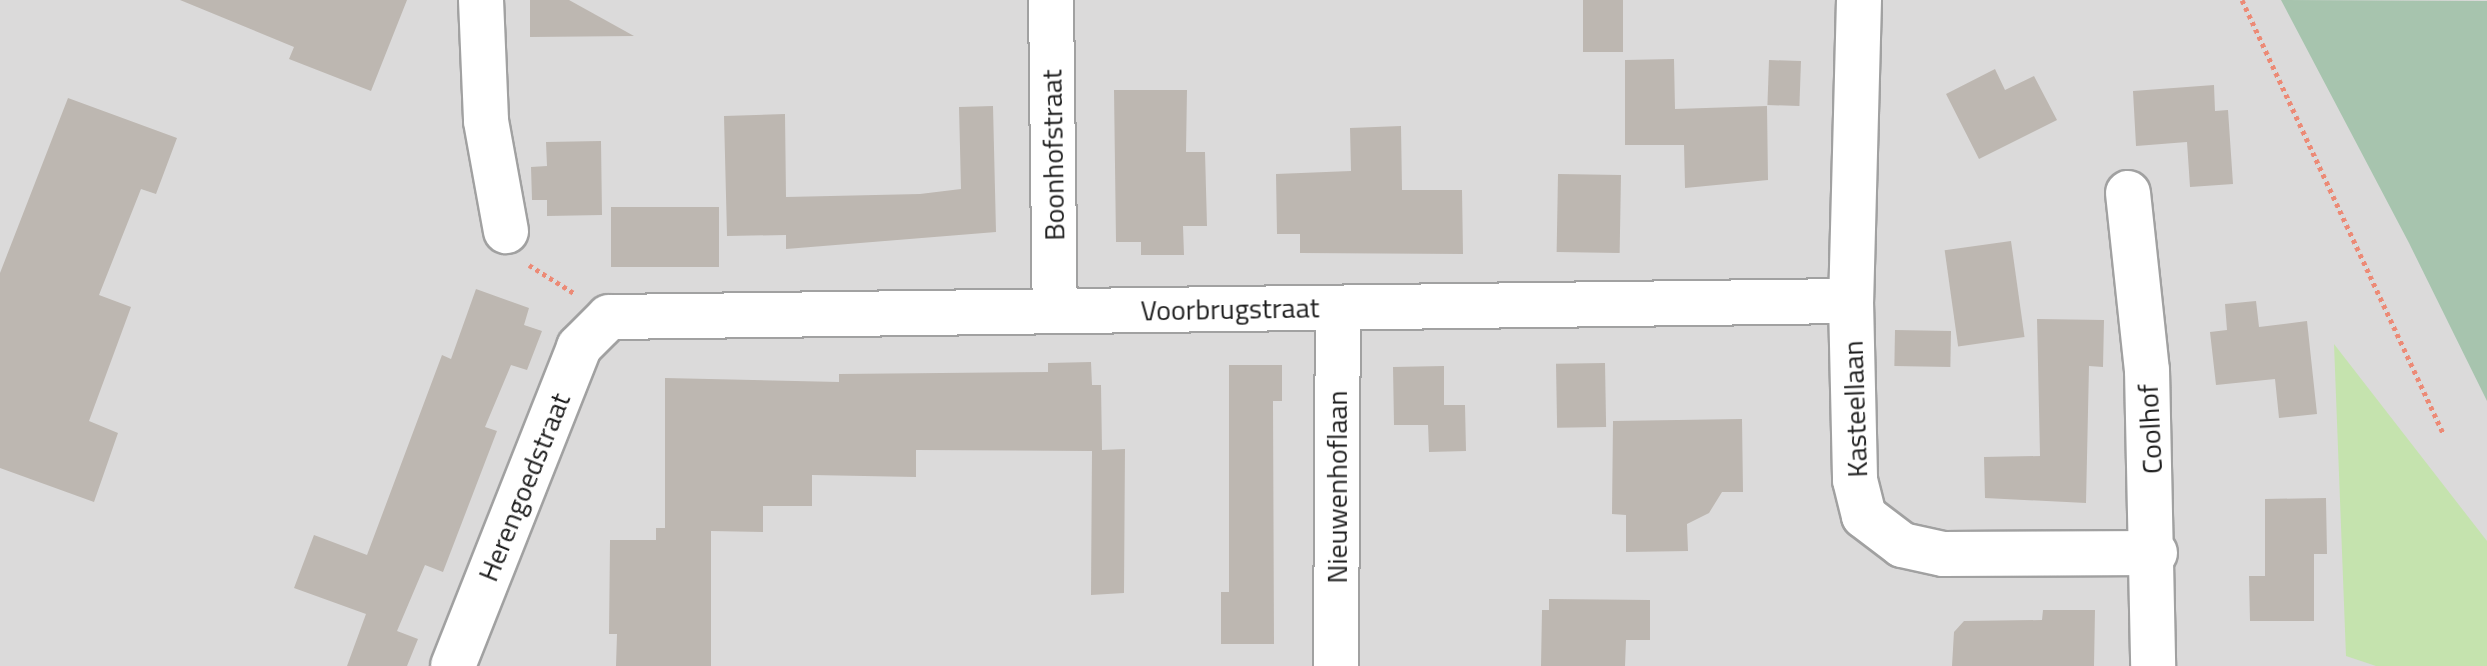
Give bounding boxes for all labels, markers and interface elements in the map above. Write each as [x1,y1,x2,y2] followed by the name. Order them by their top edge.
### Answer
[1035,69,1071,241] street label: Boonhofstraat
[1140,291,1320,327] street label: Voorbrugstraat
[1836,340,1874,478] street label: Kasteellaan
[2131,383,2169,475] street label: Coolhof
[471,388,577,586] street label: Herengoedstraat
[1320,390,1354,584] street label: Nieuwenhoflaan

